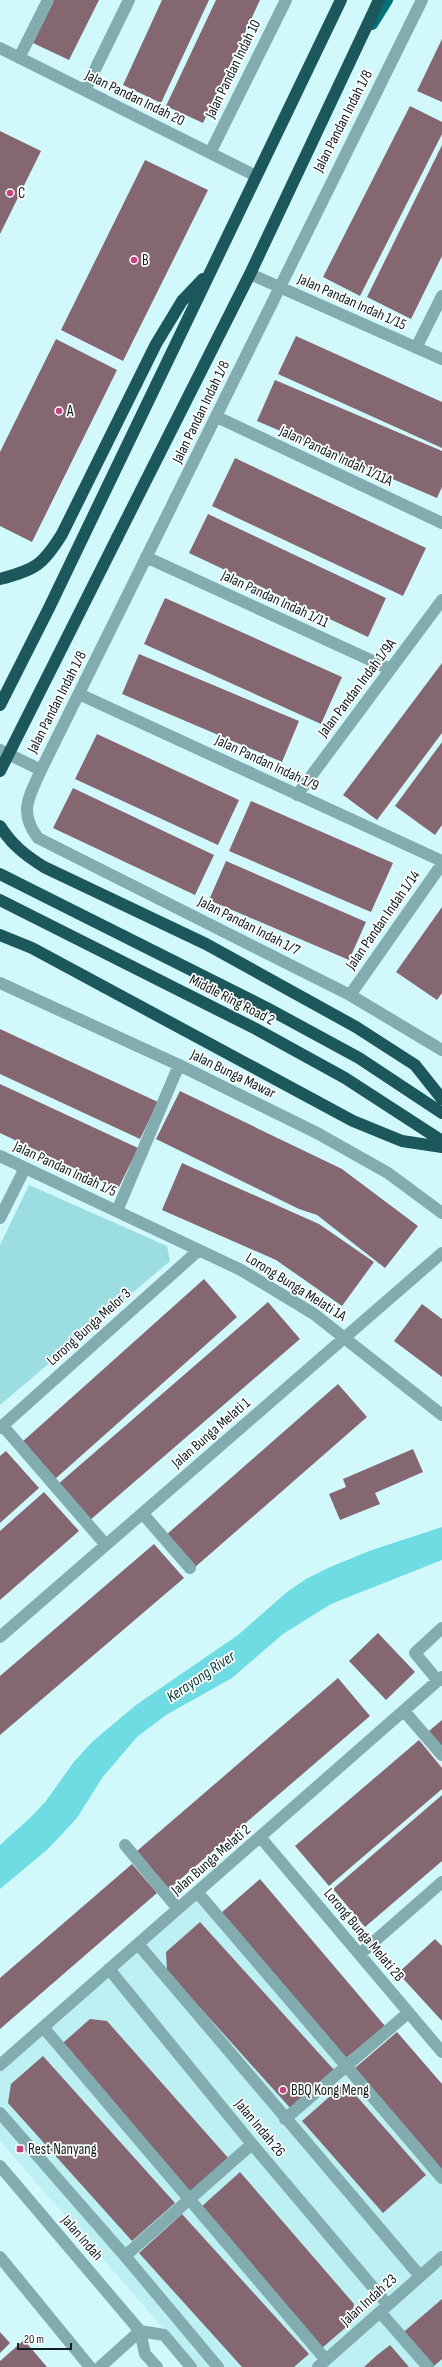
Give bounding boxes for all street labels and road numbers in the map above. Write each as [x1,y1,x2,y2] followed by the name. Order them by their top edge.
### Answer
[200,16,265,122] street label: Jalan Pandan Indah 10
[81,65,188,130] street label: Jalan Pandan Indah 20
[309,67,377,176] street label: Jalan Pandan Indah 1/8
[294,269,409,334] street label: Jalan Pandan Indah 1/15
[167,357,234,467] street label: Jalan Pandan Indah 1/8
[275,421,396,491] street label: Jalan Pandan Indah 1/11A
[217,565,332,632] street label: Jalan Pandan Indah 1/11
[313,634,401,742] street label: Jalan Pandan Indah 1/9A
[23,648,91,757] street label: Jalan Pandan Indah 1/8
[211,730,322,795] street label: Jalan Pandan Indah 1/9
[341,867,424,974] street label: Jalan Pandan Indah 1/14
[194,892,303,960] street label: Jalan Pandan Indah 1/7
[186,970,278,1030] street label: Middle Ring Road 2
[186,1045,279,1103] street label: Jalan Bunga Mawar
[10,1136,120,1201] street label: Jalan Pandan Indah 1/5
[242,1248,350,1326] street label: Lorong Bunga Melati 1A
[43,1284,135,1370] street label: Lorong Bunga Melor 3
[167,1393,255,1473] street label: Jalan Bunga Melati 1
[167,1820,255,1900] street label: Jalan Bunga Melati 2
[319,1884,409,1986] street label: Lorong Bunga Melati 2B
[230,2095,290,2161] street label: Jalan Indah 26
[56,2211,107,2265] street label: Jalan Indah
[336,2270,401,2331] street label: Jalan Indah 23

